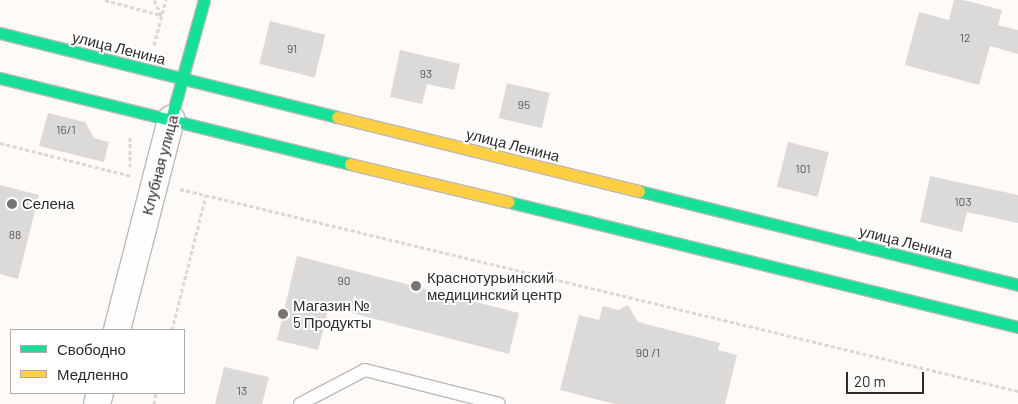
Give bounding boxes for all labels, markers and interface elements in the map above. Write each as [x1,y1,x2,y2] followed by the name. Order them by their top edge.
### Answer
[70,28,168,68] street label: улица Ленина
[960,31,970,45] house number: 12
[287,42,297,56] house number: 91
[420,67,432,81] house number: 93
[518,98,530,112] house number: 95
[138,113,182,217] street label: Клубная улица
[56,123,76,137] house number: 16/1
[464,125,562,165] street label: улица Ленина
[796,162,810,176] house number: 101
[22,195,74,213] place label: Селена
[954,195,972,209] house number: 103
[6,198,18,210] marker: Селена
[857,222,955,262] street label: улица Ленина
[9,228,21,242] house number: 88
[427,268,562,303] place label: Краснотурьинский медицинский центр
[337,274,351,288] house number: 90
[409,279,423,293] marker: Краснотурьинский медицинский центр
[293,296,371,331] place label: Магазин № 5 Продукты
[277,308,289,320] marker: Магазин № 5 Продукты
[10,329,185,394] legend
[57,340,126,358] text: Свободно
[636,346,660,360] house number: 90 /1
[848,362,926,394] scale bar
[57,365,128,383] text: Медленно
[854,372,886,390] text: 20 m
[237,384,247,398] house number: 13

